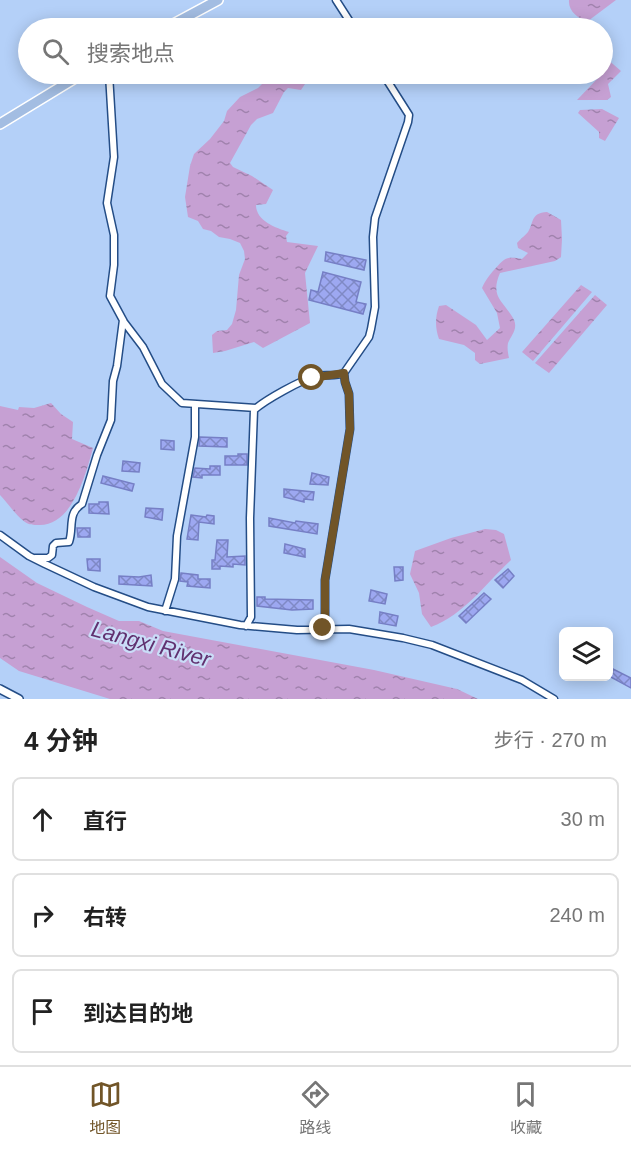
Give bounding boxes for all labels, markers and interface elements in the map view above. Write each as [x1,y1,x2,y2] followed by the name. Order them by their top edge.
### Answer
[18,18,613,84] search box
[39,35,72,68] icon: search
[87,41,175,66] text: 搜索地点
[298,364,324,390] route start
[309,614,335,640] route end
[89,616,215,672] water label: Langxi River
[559,627,613,681] map controls
[559,627,613,681] button: layers
[24,726,98,756] text: 4 分钟
[494,729,607,751] text: 步行 · 270 m
[26,803,59,836] icon: ahead
[561,808,605,830] text: 30 m
[83,809,127,834] text: 直行
[26,899,59,932] icon: right
[549,904,605,926] text: 240 m
[83,905,127,930] text: 右转
[26,995,59,1028] icon: arrive
[83,1001,193,1026] text: 到达目的地
[89,1078,122,1138] tab: 地图
[299,1078,332,1138] tab: 路线
[509,1078,542,1138] tab: 收藏

